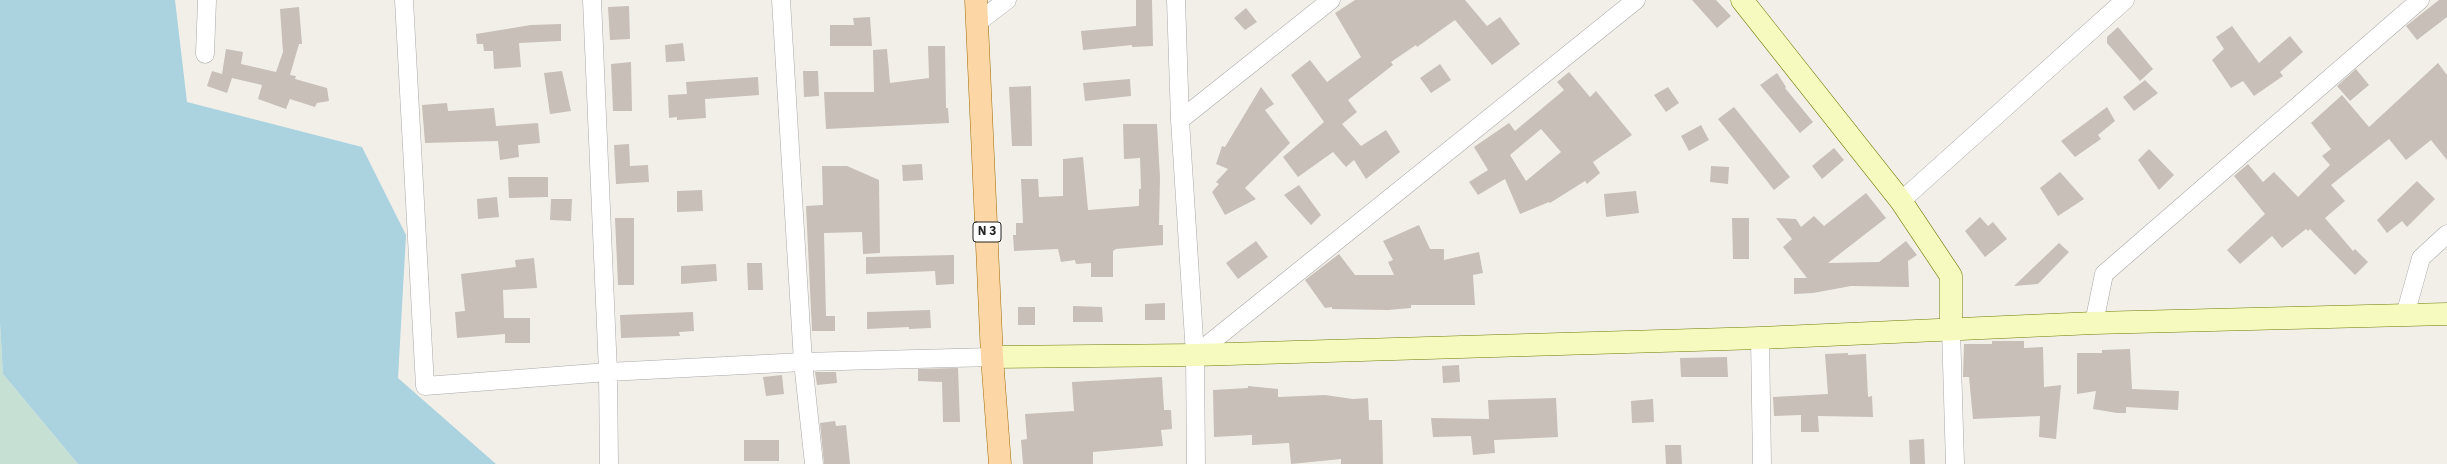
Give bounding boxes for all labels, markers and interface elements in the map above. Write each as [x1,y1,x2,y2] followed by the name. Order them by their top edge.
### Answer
[973,222,1001,242] road number: N 3

